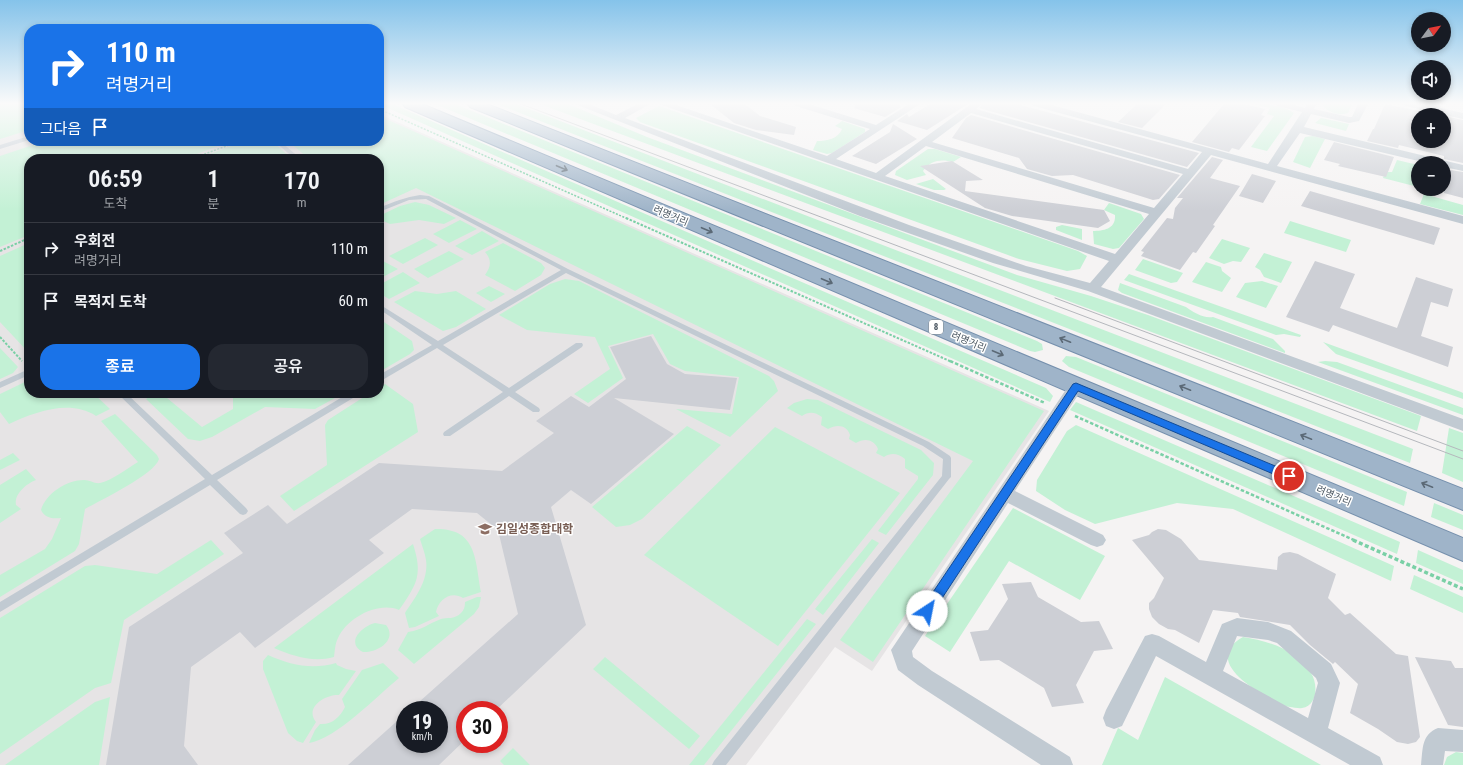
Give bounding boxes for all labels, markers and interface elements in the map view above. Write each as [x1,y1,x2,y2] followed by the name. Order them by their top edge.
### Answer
[1411,12,1451,52] north arrow
[1411,12,1451,196] map controls
[106,36,176,69] text: 110 m
[40,40,92,92] icon: right
[1411,60,1451,100] button: sound
[106,74,172,95] text: 려명거리
[1411,108,1451,148] button: +
[89,116,111,138] icon: arrive
[40,120,81,138] text: 그다음
[1411,156,1451,196] button: −
[88,165,143,193] text: 06:59
[207,165,219,193] text: 1
[555,165,567,173] one-way arrow
[284,167,320,195] text: 170
[297,195,307,210] text: m
[104,196,128,211] text: 도착
[207,196,219,211] text: 분
[652,203,690,228] street label: 려명거리
[701,227,713,234] one-way arrow
[74,232,115,250] text: 우회전
[40,238,62,260] icon: right
[331,240,368,258] text: 110 m
[74,253,122,268] text: 려명거리
[820,278,832,285] one-way arrow
[40,290,62,312] icon: arrive
[338,292,368,310] text: 60 m
[74,293,146,311] text: 목적지 도착
[929,320,943,334] road number: 8
[950,329,988,354] street label: 려명거리
[1059,336,1071,343] one-way arrow
[40,344,200,390] button: 종료
[208,344,368,390] button: 공유
[992,350,1004,358] one-way arrow
[1180,384,1192,392] one-way arrow
[1301,432,1313,440] one-way arrow
[1272,459,1306,493] pin
[1278,465,1300,487] icon: arrive
[1421,481,1433,488] one-way arrow
[1315,483,1353,508] street label: 려명거리
[477,521,493,537] school or university icon: 김일성종합대학
[496,522,573,536] place label: 김일성종합대학
[906,590,948,632] position arrow
[456,701,508,753] speed limit sign: 30
[412,710,432,734] text: 19
[412,731,432,742] text: km/h

